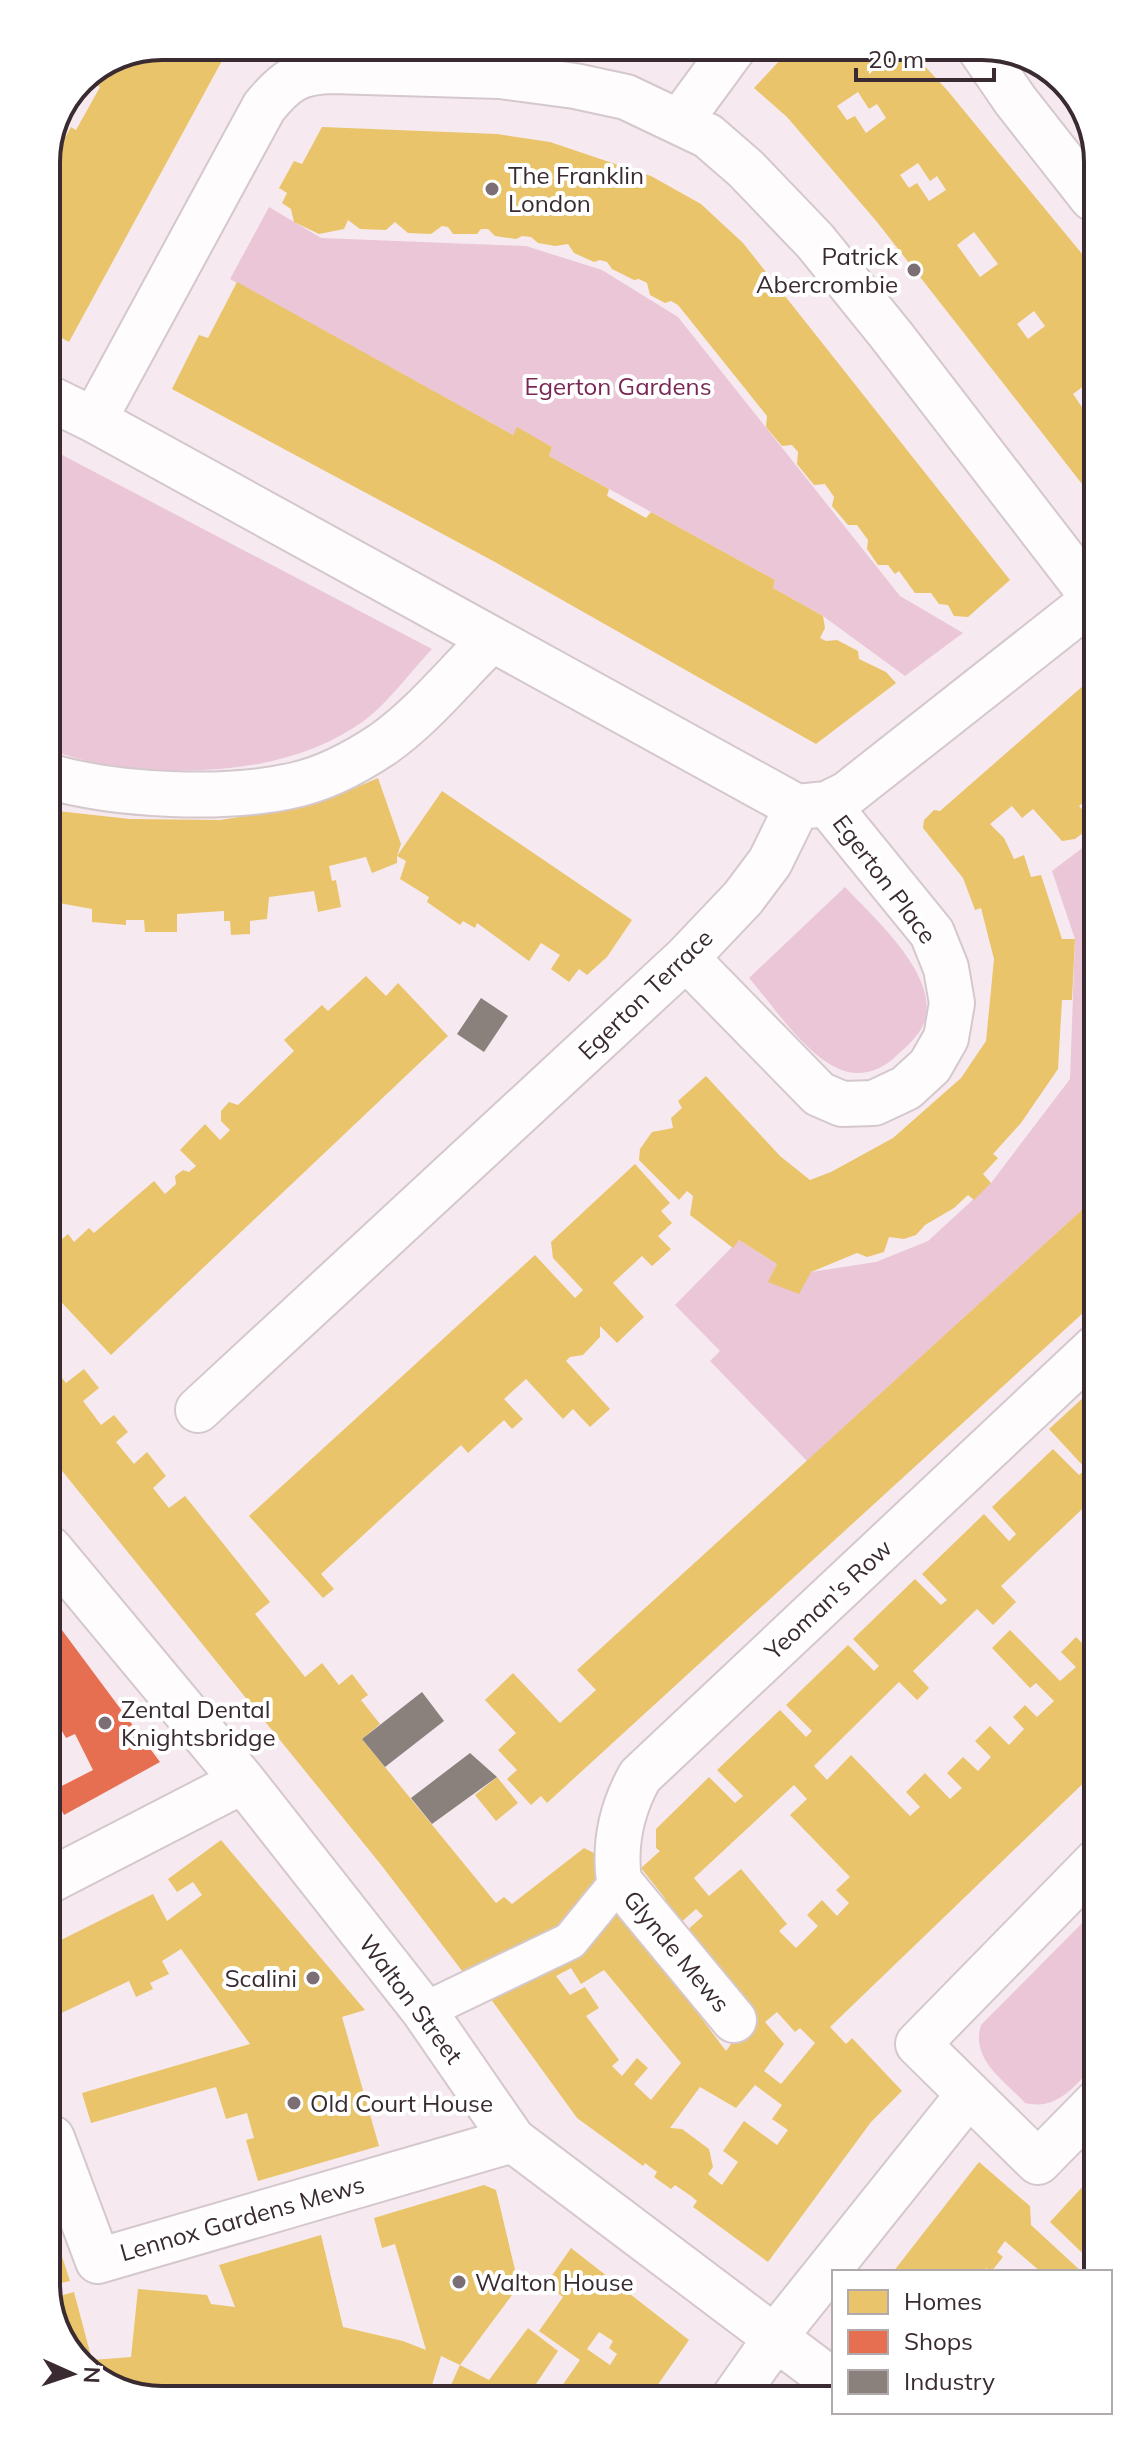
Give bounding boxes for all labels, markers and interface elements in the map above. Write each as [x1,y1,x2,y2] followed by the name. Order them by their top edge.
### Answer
[856,32,994,82] scale bar
[868,44,924,74] text: 20 m
[508,160,644,218] place label: The Franklin London
[483,180,501,198] marker: The Franklin London
[756,241,899,299] place label: Patrick Abercrombie
[905,261,923,279] marker: Patrick Abercrombie
[524,371,712,401] park label: Egerton Gardens
[827,809,943,949] street label: Egerton Place
[572,922,718,1066] street label: Egerton Terrace
[757,1532,898,1666] street label: Yeoman's Row
[121,1694,276,1752] place label: Zental Dental Knightsbridge
[96,1714,114,1732] marker: Zental Dental Knightsbridge
[617,1884,737,2018] street label: Glynde Mews
[353,1928,469,2070] street label: Walton Street
[225,1963,297,1993] place label: Scalini
[304,1969,322,1987] marker: Scalini
[310,2088,493,2118] place label: Old Court House
[285,2094,303,2112] marker: Old Court House
[116,2169,368,2267] street label: Lennox Gardens Mews
[475,2267,634,2297] place label: Walton House
[832,2270,1112,2414] legend
[450,2273,468,2291] marker: Walton House
[904,2286,982,2316] text: Homes
[904,2326,973,2356] text: Shops
[32,2334,112,2414] north arrow
[78,2366,106,2384] text: N
[904,2366,995,2396] text: Industry

